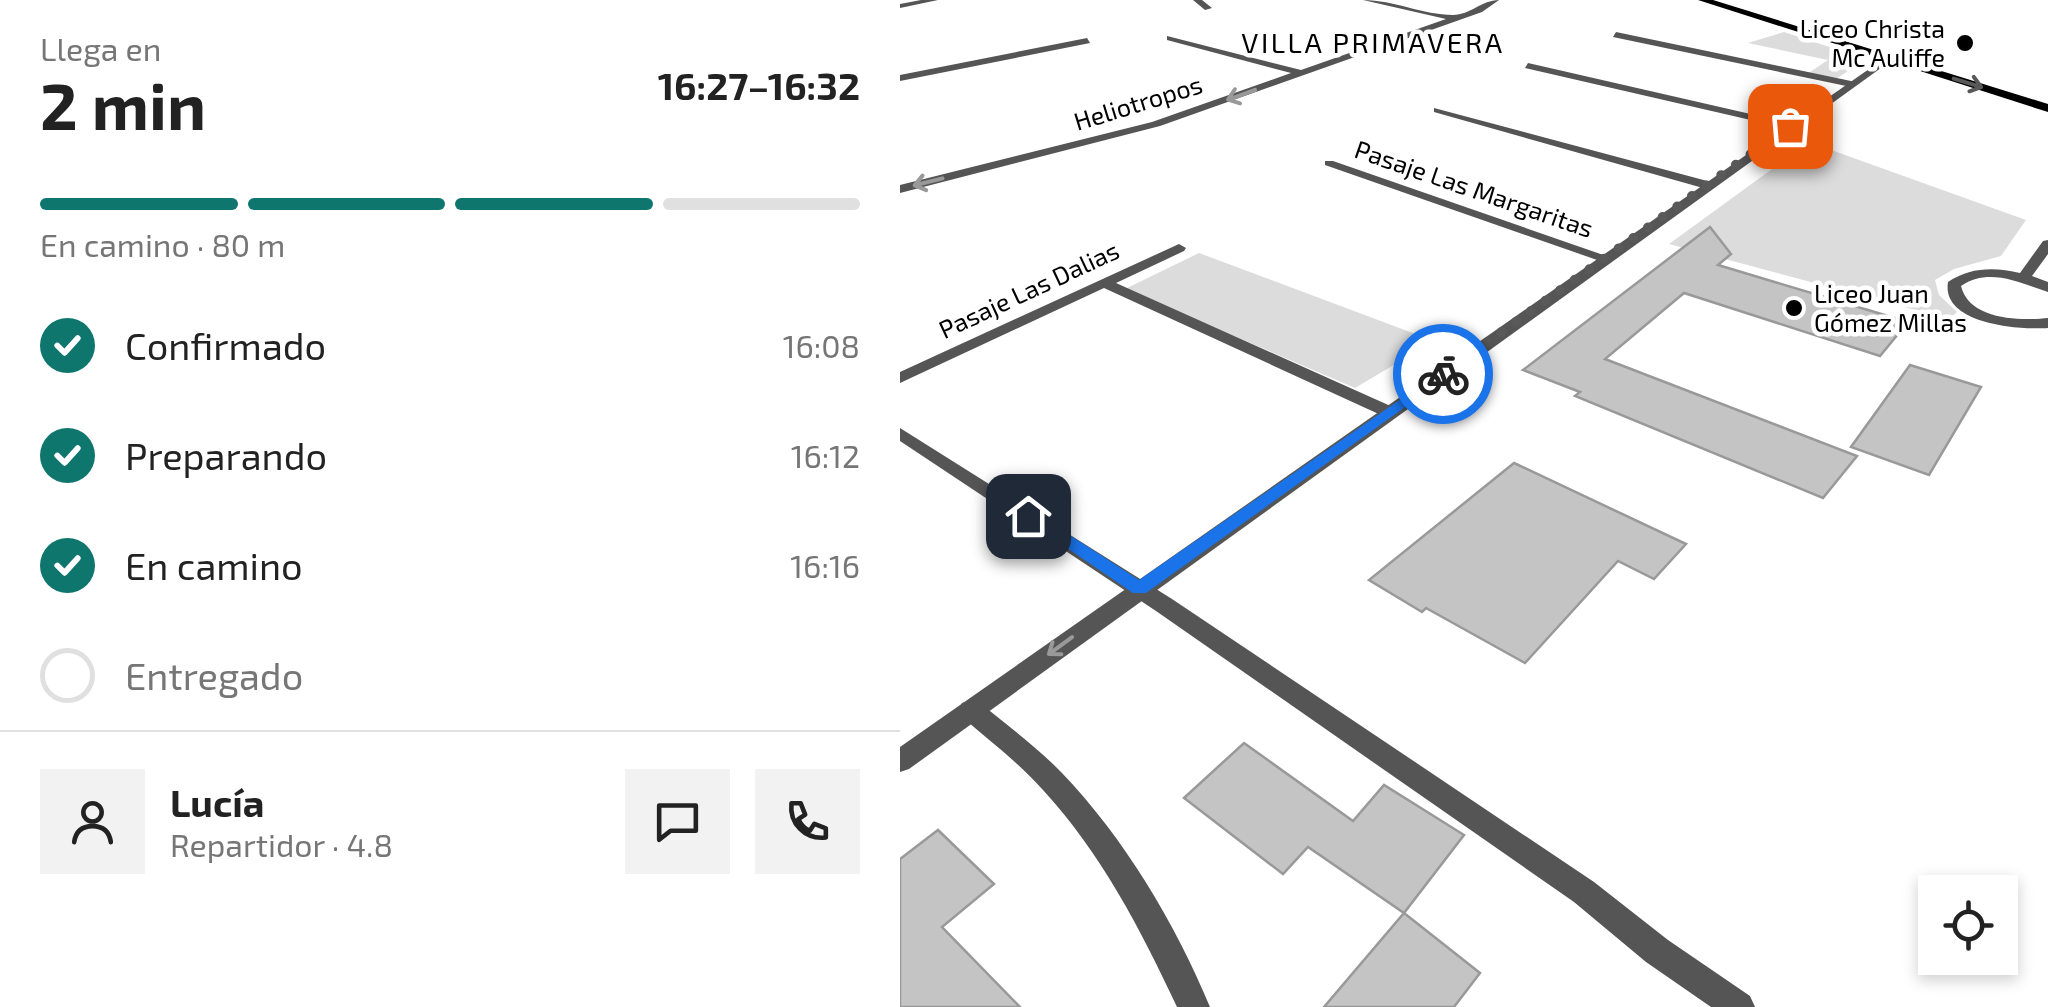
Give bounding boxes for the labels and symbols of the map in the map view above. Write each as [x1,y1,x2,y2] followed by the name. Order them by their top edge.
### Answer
[1800,13,1945,72] place label: Liceo Christa Mc Auliffe
[1241,25,1505,59] district label: VILLA PRIMAVERA
[1954,32,1976,54] marker: Liceo Christa Mc Auliffe
[1070,68,1206,136] street label: Heliotropos
[1952,76,1984,94] one-way arrow
[1748,84,1833,169] pin
[1226,87,1257,105] one-way arrow
[1351,133,1597,243] street label: Pasaje Las Margaritas
[913,174,944,193] one-way arrow
[934,234,1123,344] street label: Pasaje Las Dalias
[1814,278,1967,337] place label: Liceo Juan Gómez Millas
[1783,297,1805,319] marker: Liceo Juan Gómez Millas
[1393,324,1493,424] courier
[986,474,1071,559] pin
[1047,635,1075,656] one-way arrow

